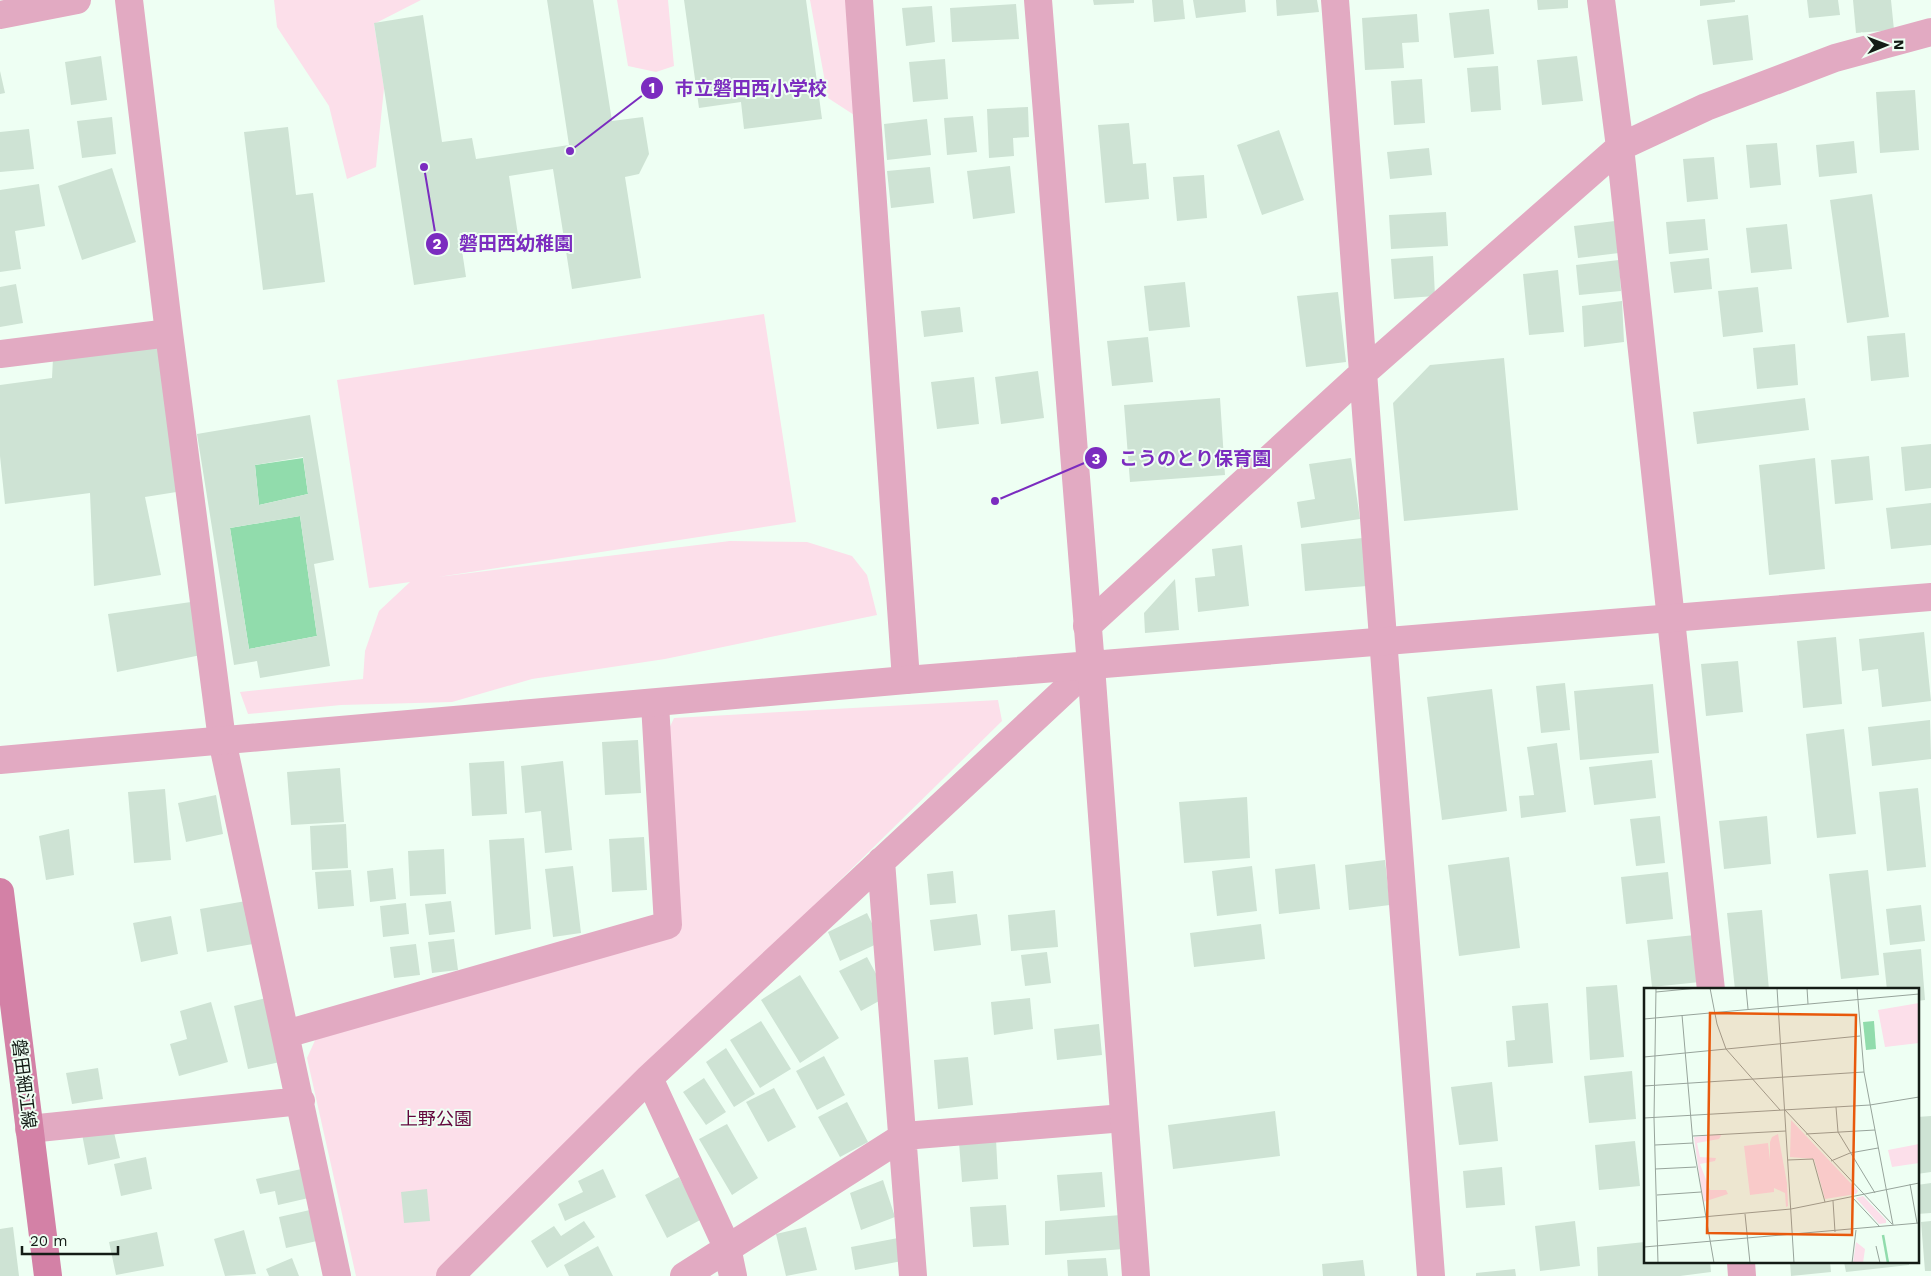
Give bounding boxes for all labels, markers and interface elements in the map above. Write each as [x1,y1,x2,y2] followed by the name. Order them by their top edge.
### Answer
[1861,20,1911,70] north arrow
[1891,39,1907,50] text: N
[640,71,837,105] callout: 市立磐田西小学校
[675,77,827,100] text: 市立磐田西小学校
[649,79,655,97] text: 1
[424,227,583,261] callout: 磐田西幼稚園
[459,232,573,255] text: 磐田西幼稚園
[433,235,442,253] text: 2
[1084,441,1281,475] callout: こうのとり保育園
[1119,447,1271,470] text: こうのとり保育園
[1092,450,1101,468] text: 3
[1644,988,1918,1264] inset map
[9,1038,40,1130] street label: 磐田細江線
[400,1108,472,1129] park label: 上野公園
[22,1224,119,1256] scale bar
[30,1232,68,1250] text: 20 m

